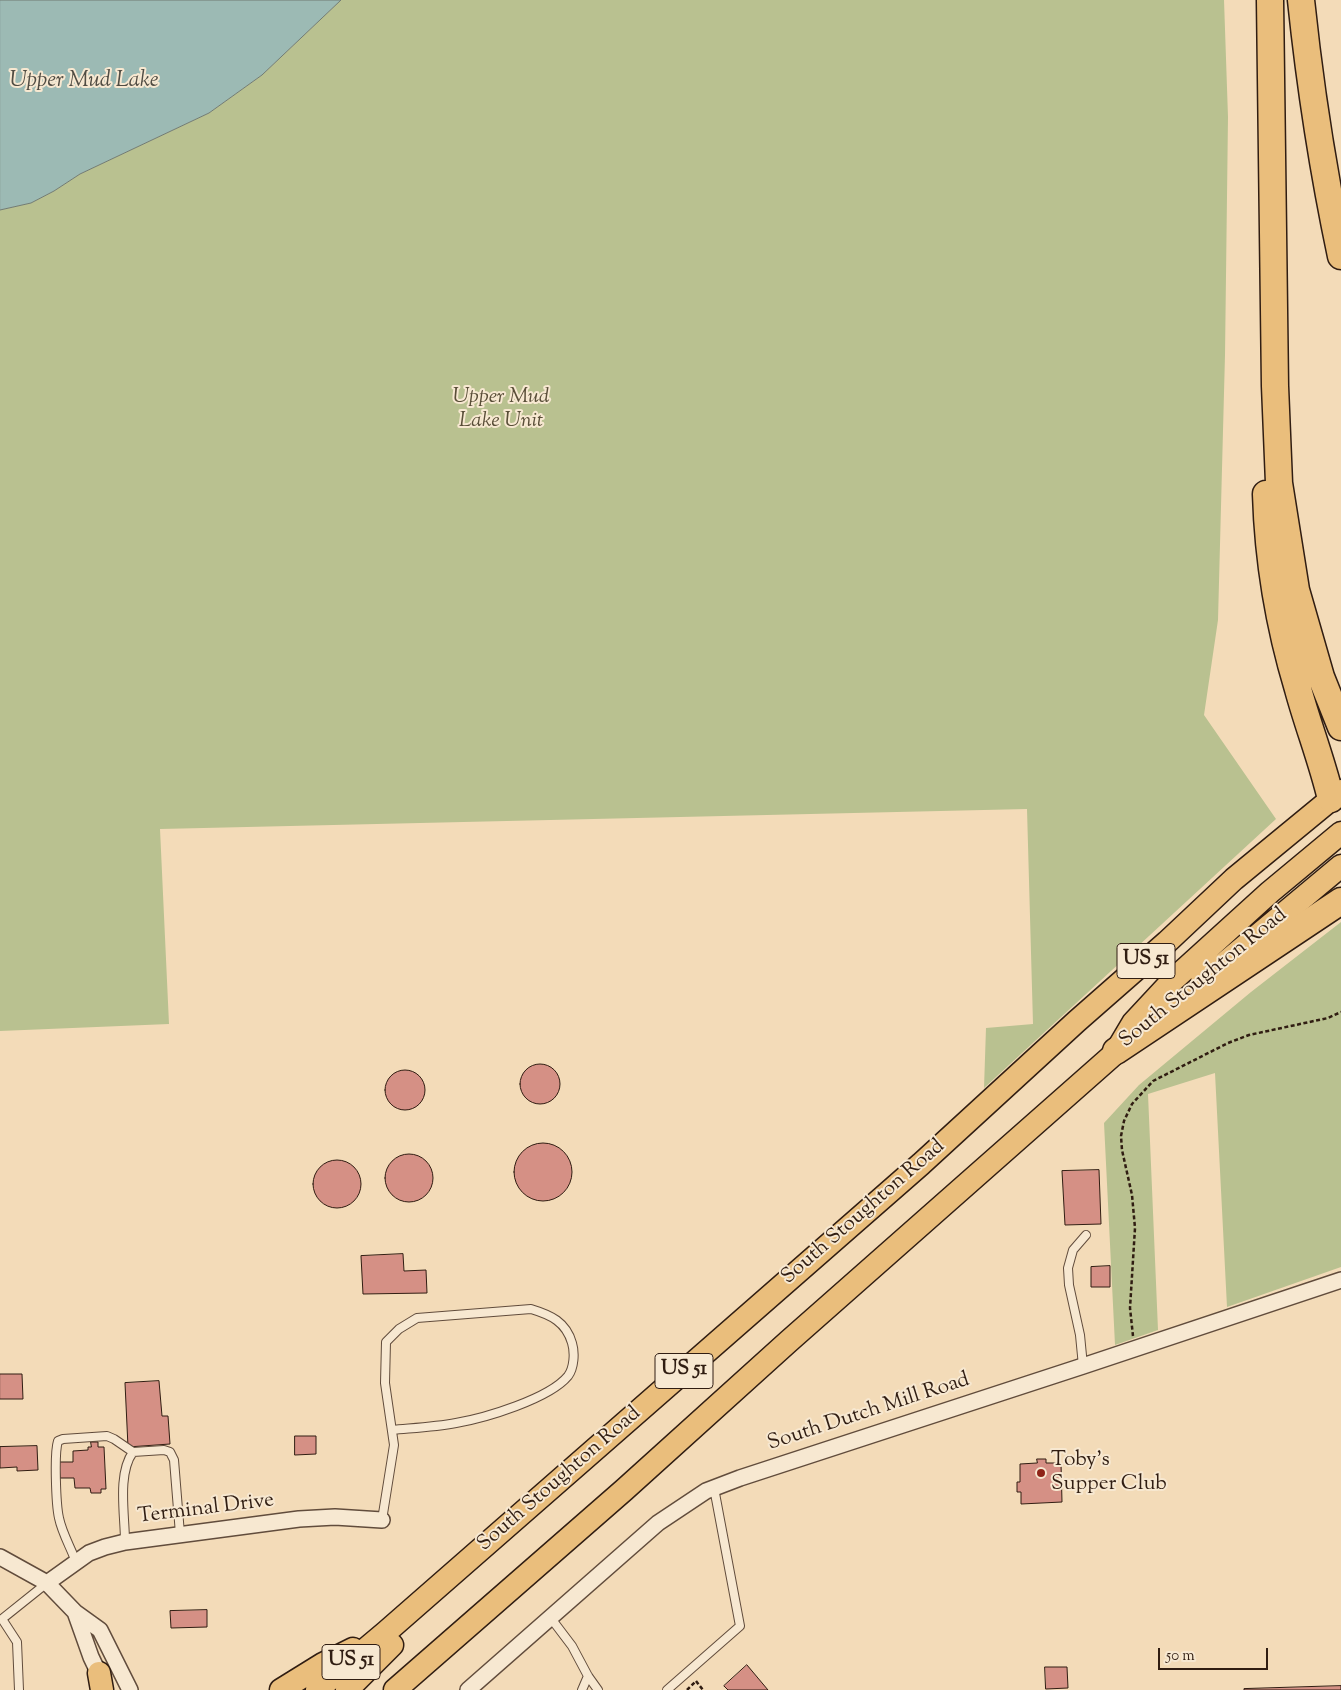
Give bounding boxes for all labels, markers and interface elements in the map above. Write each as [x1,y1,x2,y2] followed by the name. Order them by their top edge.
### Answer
[10,69,158,95] water label: Upper Mud Lake
[453,385,549,435] park label: Upper Mud Lake Unit
[1115,904,1293,1054] street label: South Stoughton Road
[1117,944,1175,978] road number: US 51
[777,1135,951,1291] street label: South Stoughton Road
[655,1354,713,1388] road number: US 51
[765,1368,973,1458] street label: South Dutch Mill Road
[473,1402,647,1558] street label: South Stoughton Road
[1051,1448,1167,1498] place label: Toby's Supper Club
[1035,1467,1047,1479] marker: Toby's Supper Club
[137,1489,275,1531] street label: Terminal Drive
[1161,1638,1271,1670] scale bar
[322,1644,380,1680] road number: US 51
[1166,1646,1195,1667] text: 50 m

